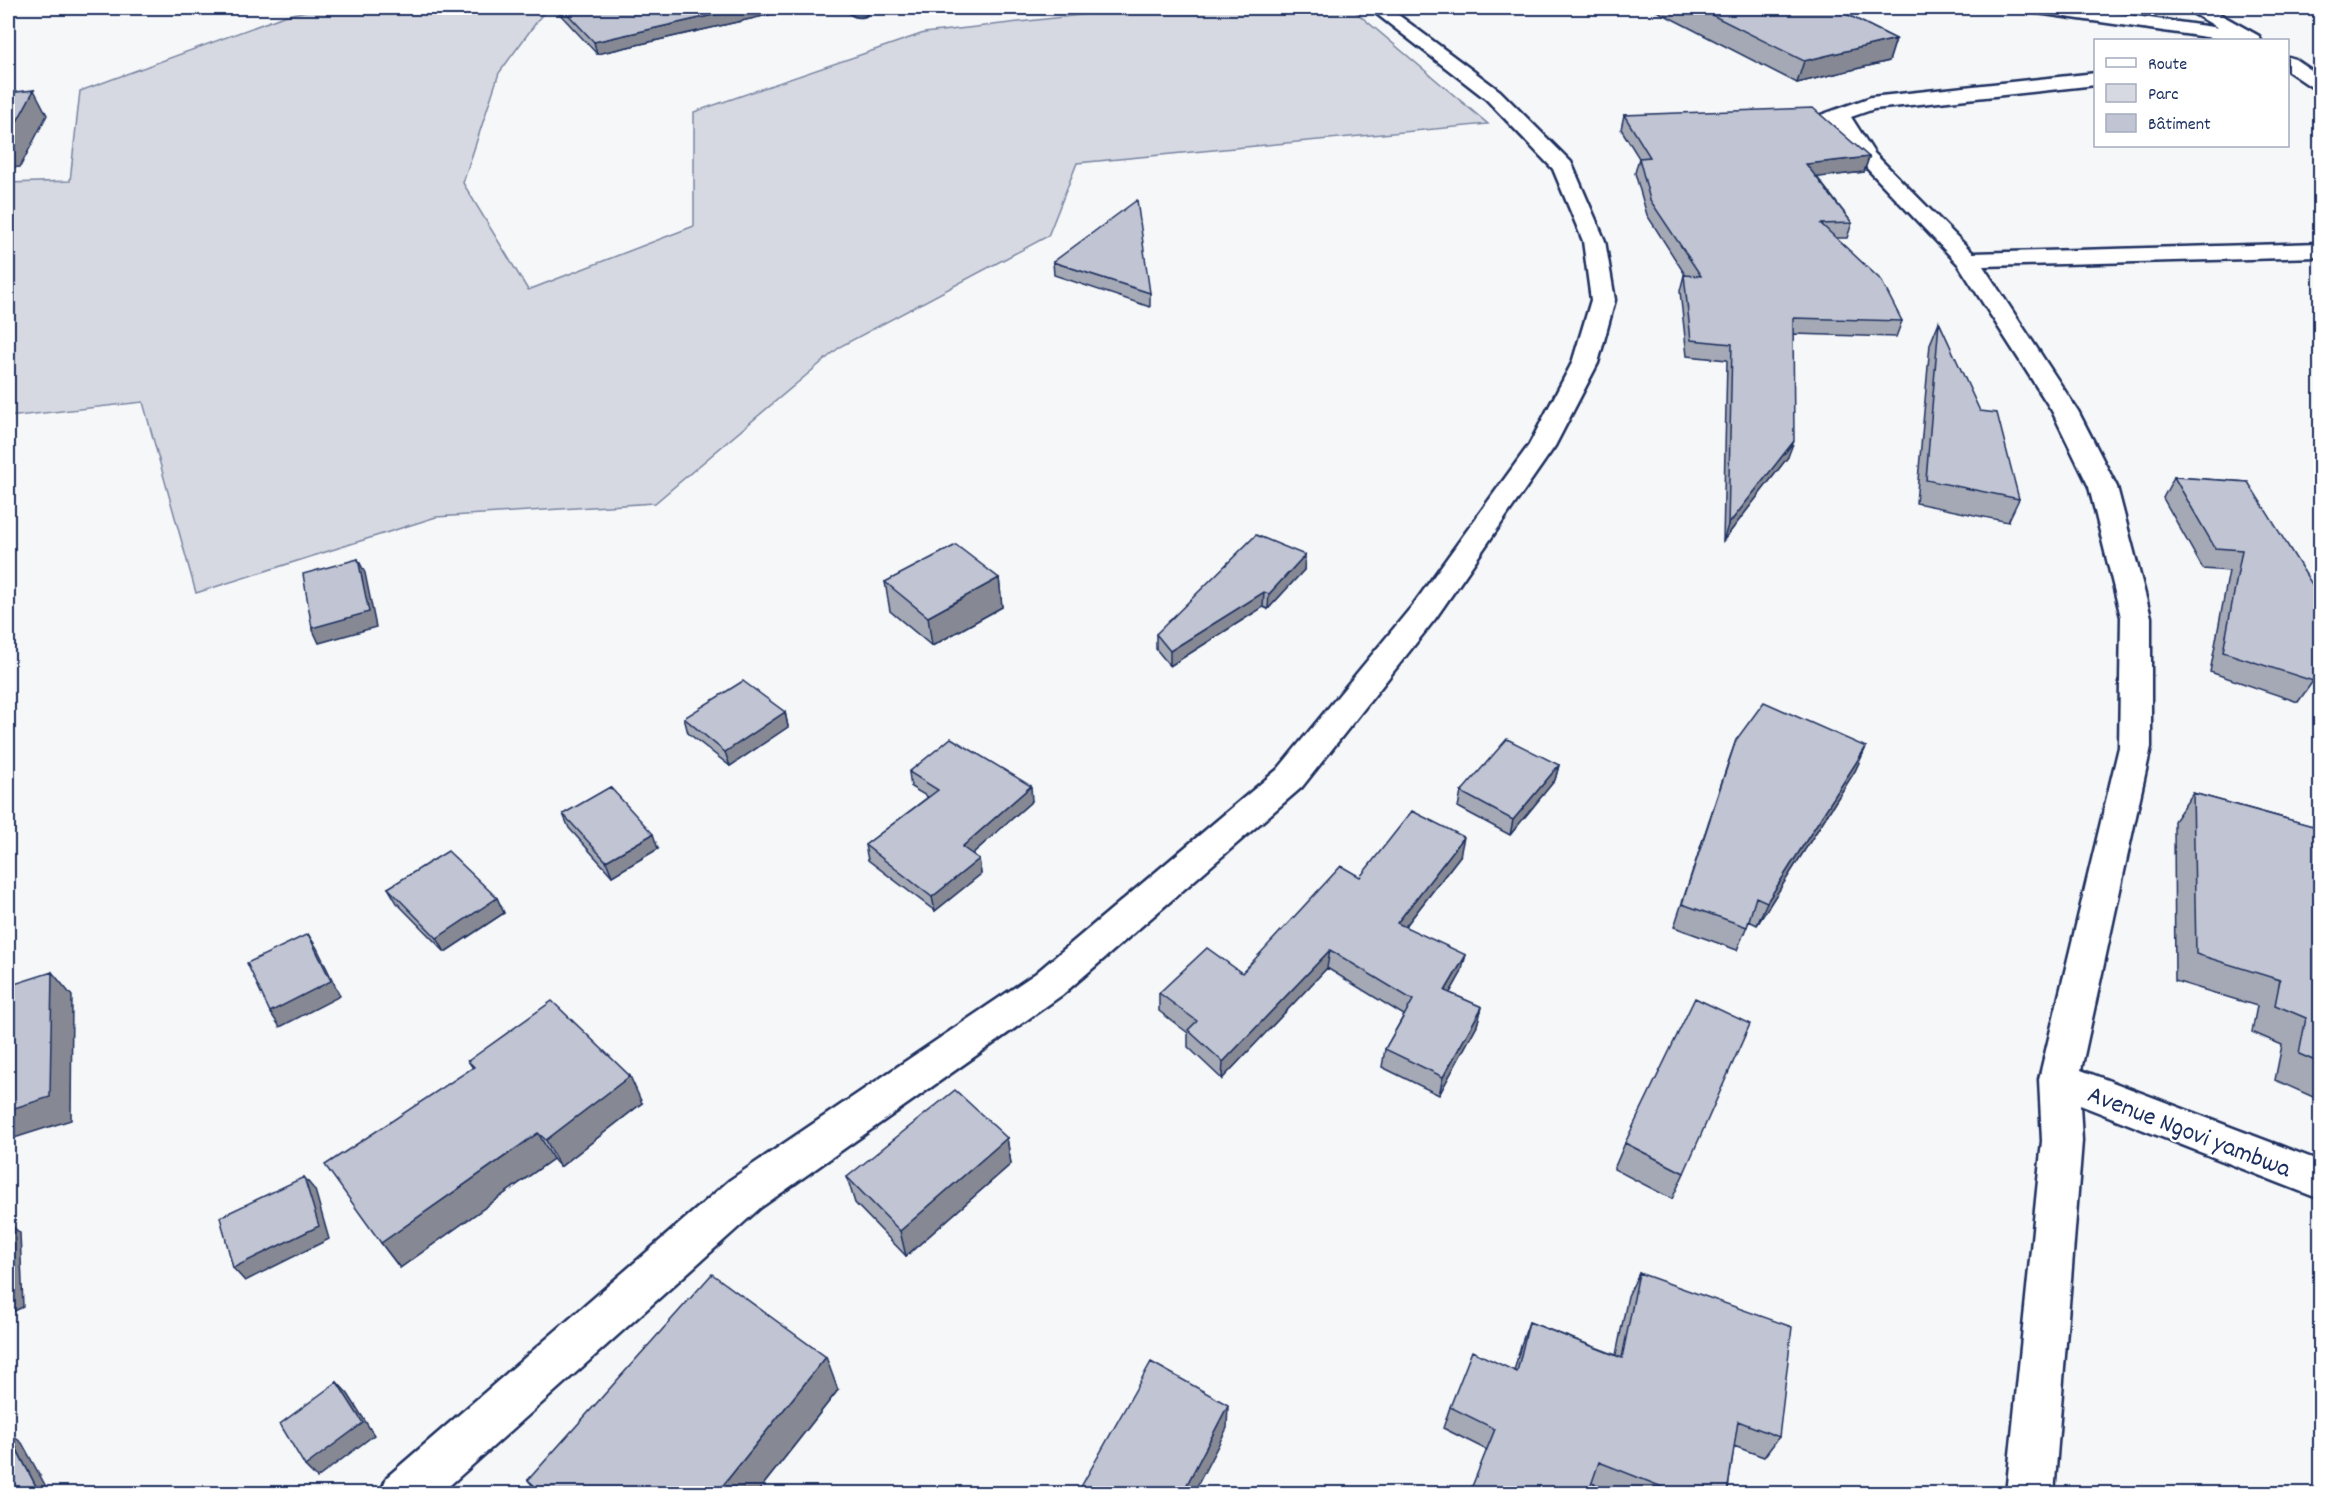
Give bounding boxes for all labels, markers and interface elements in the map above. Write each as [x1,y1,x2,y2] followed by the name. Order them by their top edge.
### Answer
[2094,39,2289,147] legend
[2148,53,2187,78] text: Route
[2148,83,2179,108] text: Parc
[2148,113,2211,138] text: Bâtiment
[2082,1077,2297,1189] street label: Avenue Ngovi yambwa

